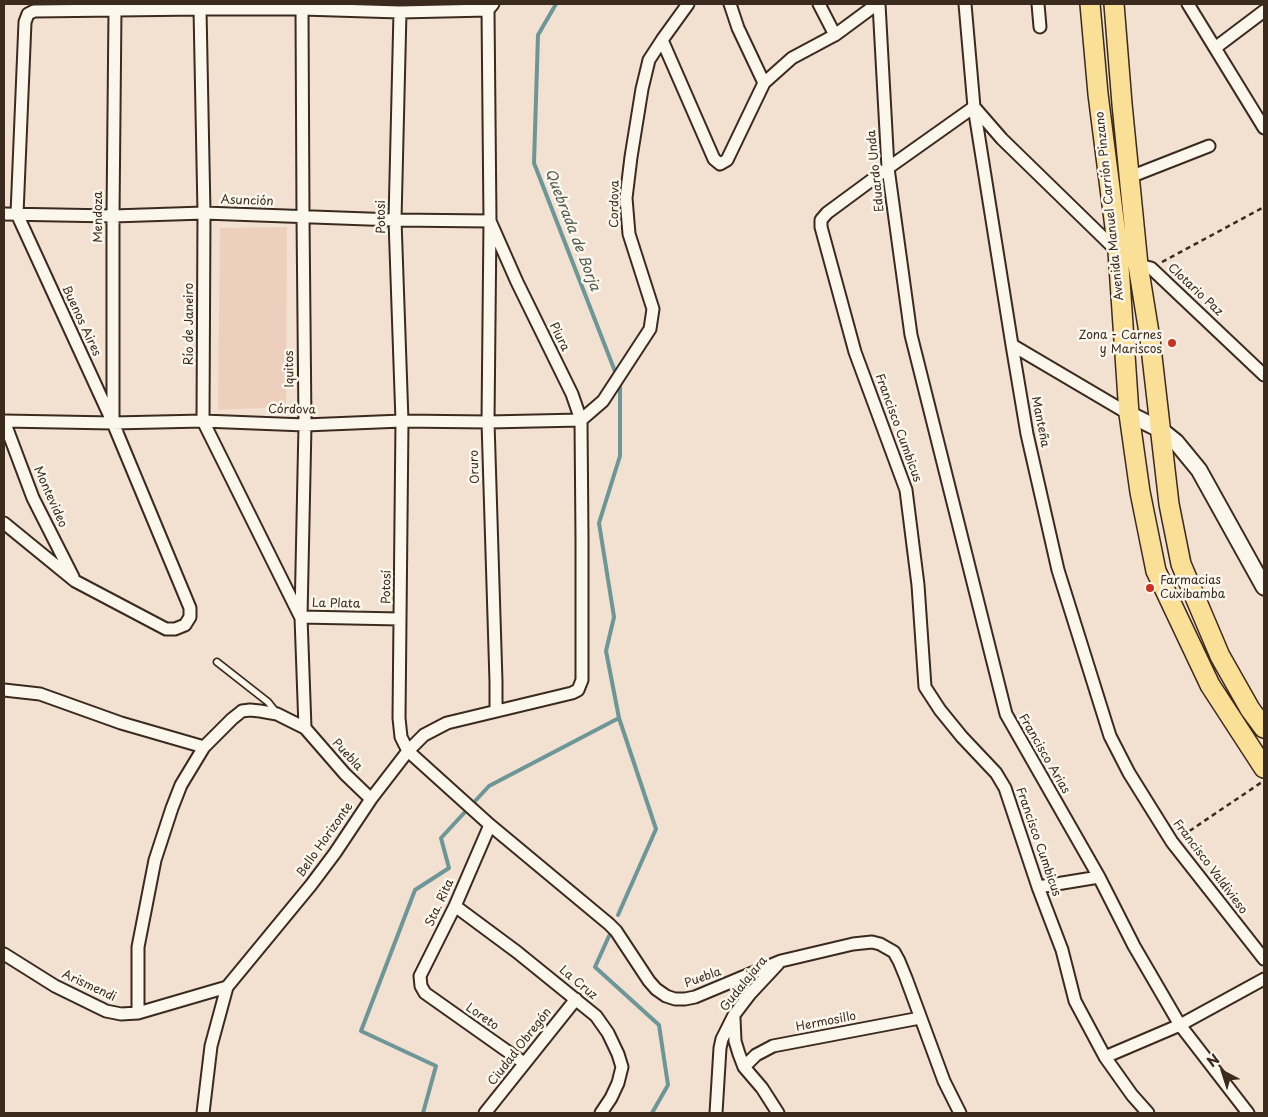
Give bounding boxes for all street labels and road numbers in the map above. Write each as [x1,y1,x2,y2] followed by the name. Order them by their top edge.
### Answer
[1093,111,1127,301] street label: Avenida Manuel Carrión Pinzano
[865,129,887,213] street label: Eduardo Unda
[607,180,623,228] street label: Cordova
[92,191,106,243] street label: Mendoza
[220,193,274,209] street label: Asunción
[375,200,389,234] street label: Potosi
[1164,261,1226,319] street label: Clotario Paz
[58,283,104,359] street label: Buenos Aires
[183,283,197,365] street label: Río de Janeiro
[546,320,572,354] street label: Piura
[282,350,298,388] street label: Iquitos
[872,372,924,484] street label: Francisco Cumbicus
[1028,395,1052,449] street label: Manteña
[268,402,316,418] street label: Córdova
[467,450,483,484] street label: Oruro
[30,464,70,530] street label: Montevideo
[380,570,394,604] street label: Potosí
[312,596,360,612] street label: La Plata
[1015,711,1073,797] street label: Francisco Arias
[329,736,365,774] street label: Puebla
[1013,786,1063,898] street label: Francisco Cumbicus
[294,800,356,880] street label: Bello Horizonte
[1170,817,1250,917] street label: Francisco Valdivieso
[423,877,457,929] street label: Sta. Rita
[718,954,770,1014] street label: Gudalajara
[556,963,600,1003] street label: La Cruz
[683,965,723,991] street label: Puebla
[60,967,118,1005] street label: Arismendi
[463,1001,501,1033] street label: Loreto
[485,1005,555,1089] street label: Ciudad Obregón
[795,1009,857,1035] street label: Hermosillo

